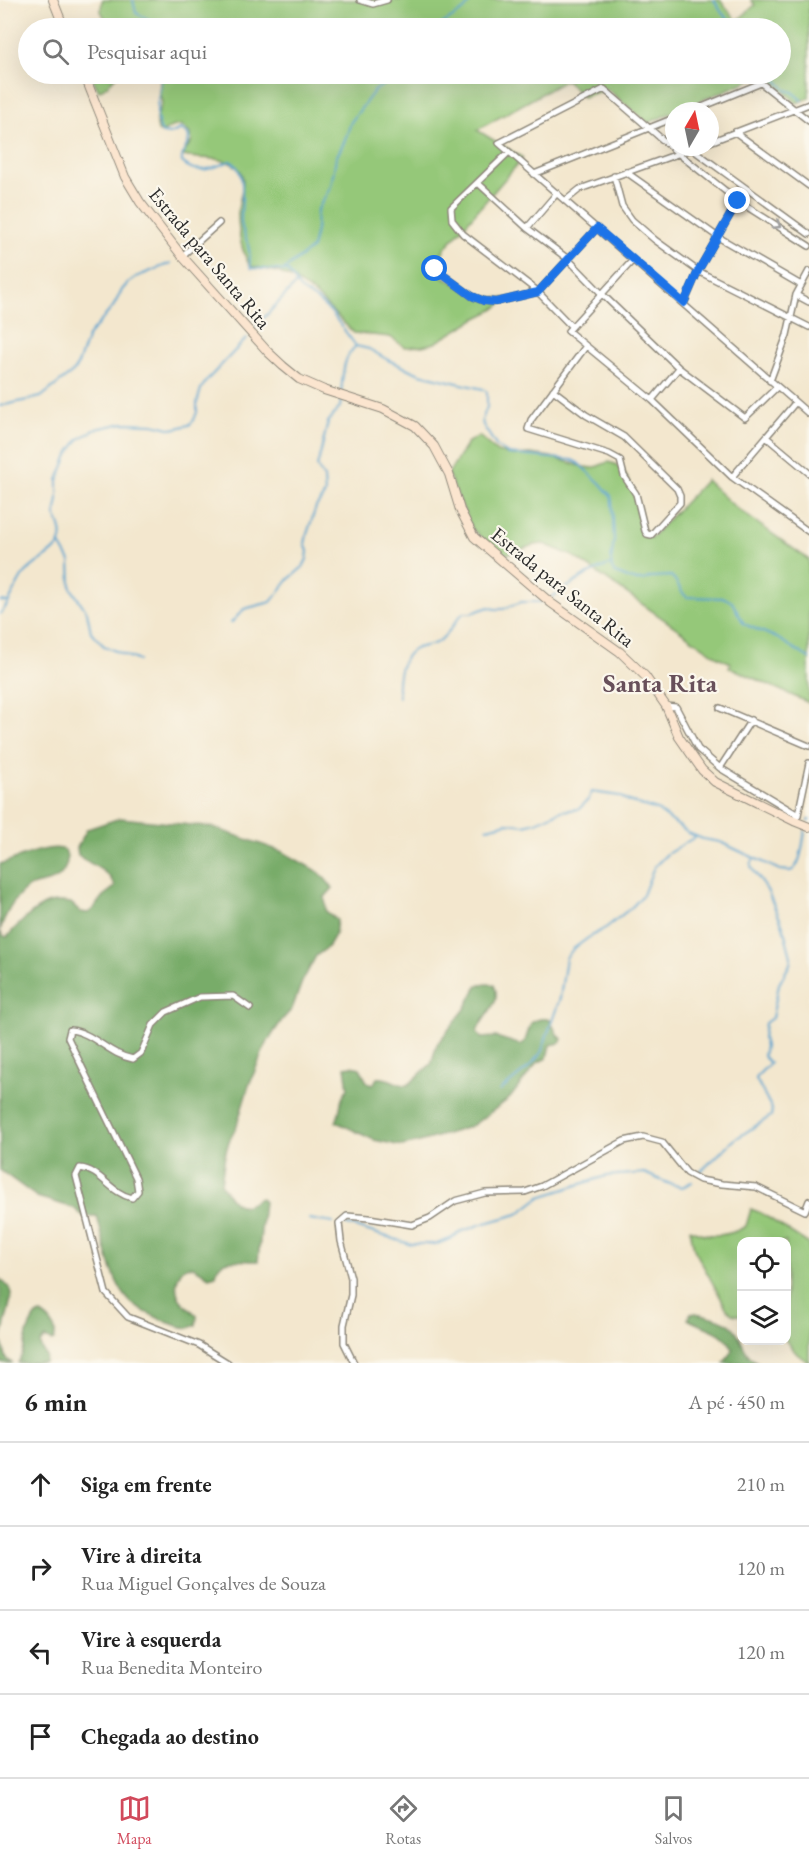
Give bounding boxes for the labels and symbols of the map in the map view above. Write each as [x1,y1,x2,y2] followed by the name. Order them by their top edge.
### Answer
[665,102,719,156] north arrow
[143,182,277,334] street label: Estrada para Santa Rita
[724,187,750,213] route end
[771,218,781,230] one-way arrow
[421,255,447,281] route start
[486,521,640,653] street label: Estrada para Santa Rita
[603,666,718,700] district label: Santa Rita

